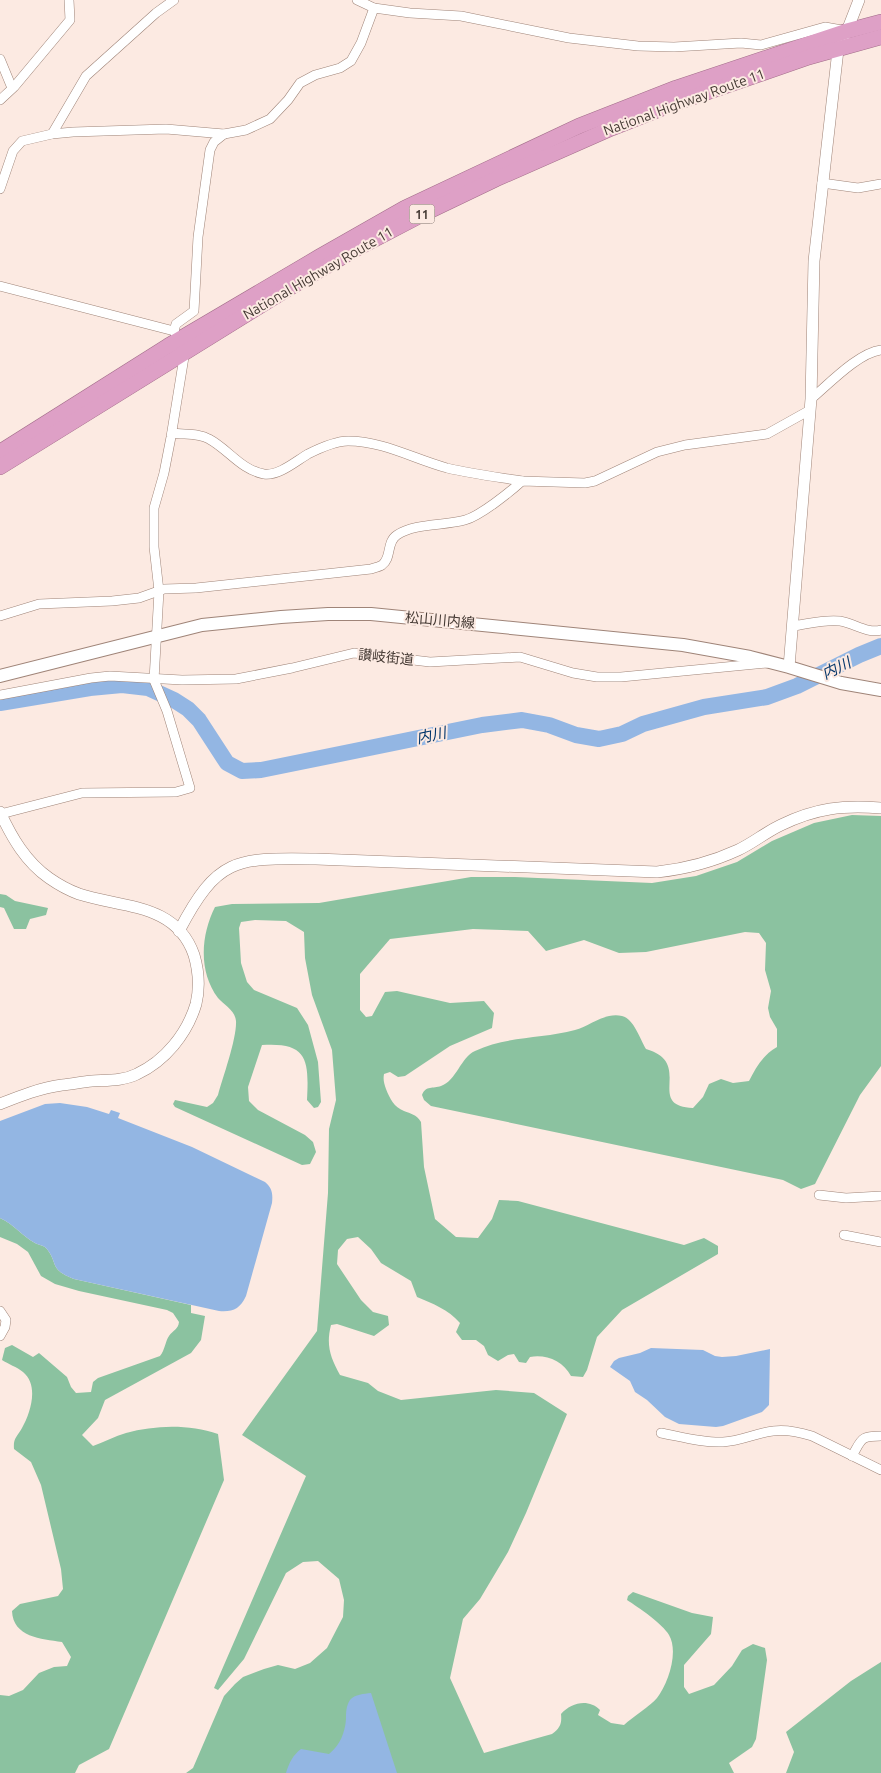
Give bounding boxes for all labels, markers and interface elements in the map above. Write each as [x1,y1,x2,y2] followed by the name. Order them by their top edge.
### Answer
[601,65,767,139] street label: National Highway Route 11
[410,204,434,223] road number: 11
[240,223,396,323] street label: National Highway Route 11
[404,609,476,631] street label: 松山川内線
[357,646,415,668] street label: 讃岐街道
[819,653,855,682] water label: 内川
[415,723,449,746] water label: 内川

